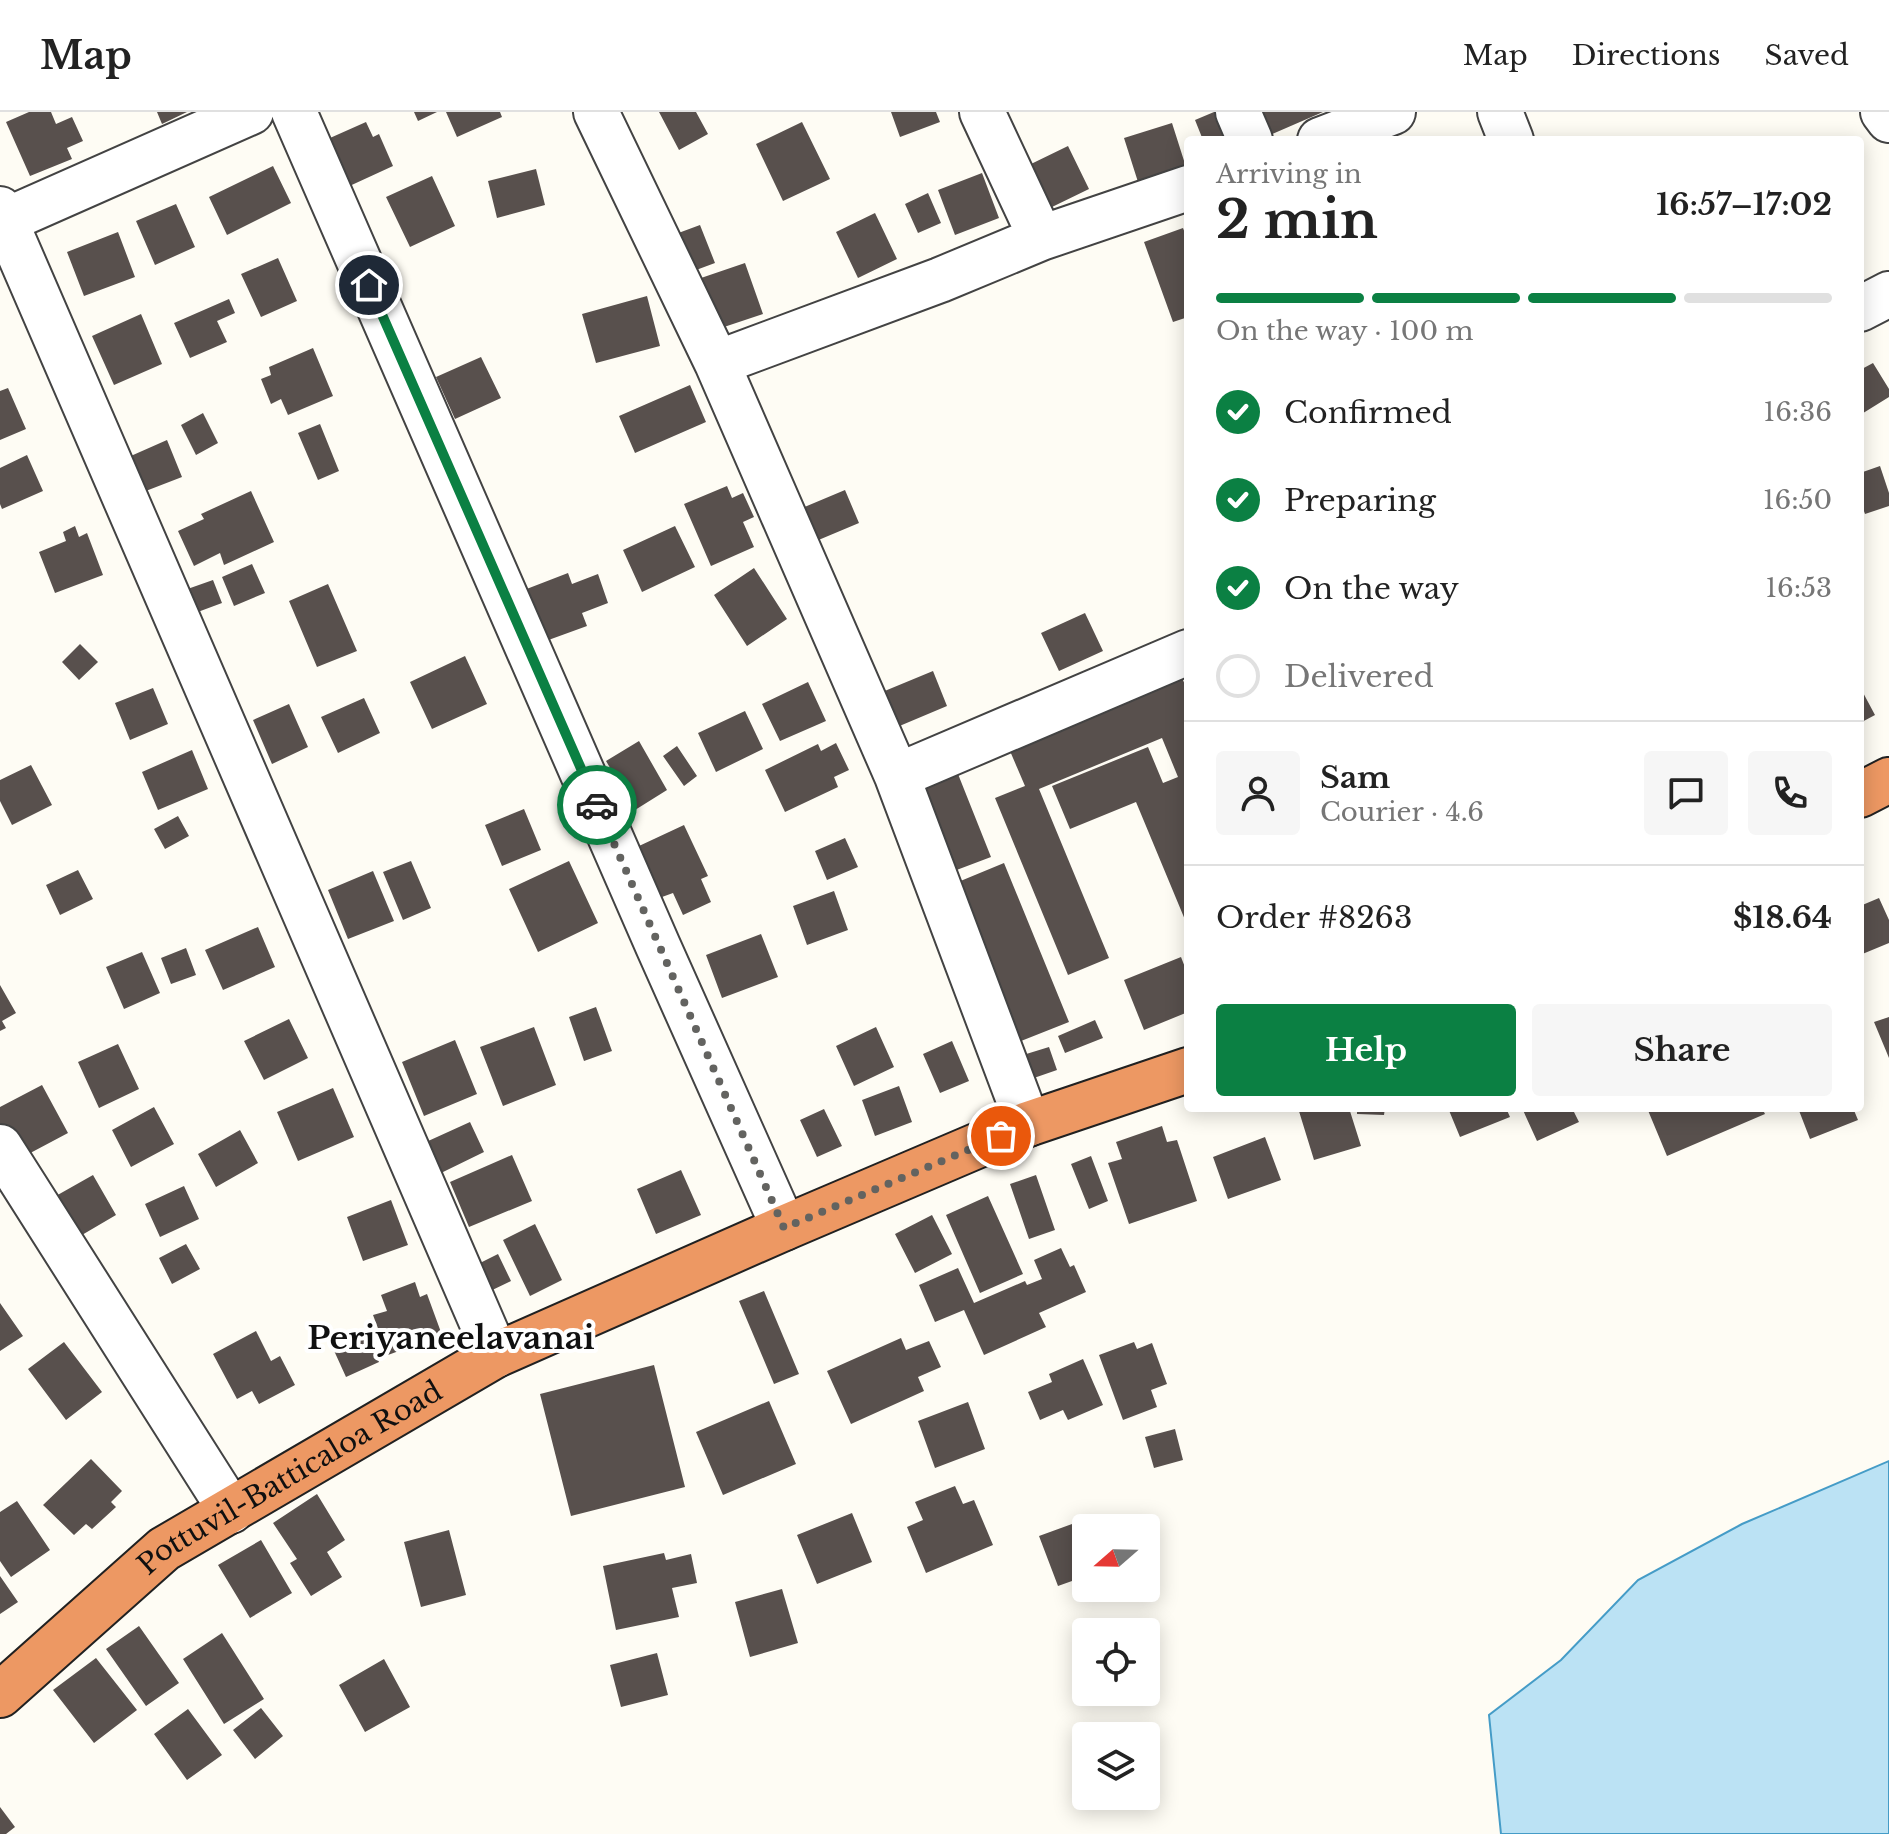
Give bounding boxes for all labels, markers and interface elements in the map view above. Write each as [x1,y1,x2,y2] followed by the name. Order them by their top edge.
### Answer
[40,32,132,79] text: Map
[1463,38,1528,73] text: Map
[1572,38,1721,73] text: Directions
[1765,38,1849,73] text: Saved
[1216,158,1362,190] text: Arriving in
[1656,186,1832,223] text: 16:57–17:02
[1216,188,1378,252] text: 2 min
[335,251,403,319] pin
[347,263,391,307] icon: home
[1216,315,1473,347] text: On the way · 100 m
[1216,390,1260,434] icon: check
[1284,394,1452,431] text: Confirmed
[1764,396,1832,428] text: 16:36
[1216,478,1260,522] icon: check
[1284,482,1436,519] text: Preparing
[1763,484,1832,516] text: 16:50
[1216,566,1260,610] icon: check
[1284,570,1459,607] text: On the way
[1765,572,1832,604] text: 16:53
[1284,658,1434,695] text: Delivered
[1216,751,1300,835] button: person
[1644,751,1728,835] button: chat
[1748,751,1832,835] button: phone
[1320,759,1390,796] text: Sam
[557,765,637,845] courier
[575,783,619,827] icon: car
[1320,796,1484,828] text: Courier · 4.6
[1216,899,1412,936] text: Order #8263
[1733,899,1832,936] text: $18.64
[1216,1004,1516,1096] button: Help
[1532,1004,1832,1096] button: Share
[967,1102,1035,1170] pin
[979,1114,1023,1158] icon: bag
[307,1318,595,1358] district label: Periyaneelavanai
[130,1373,448,1582] street label: Pottuvil-Batticaloa Road
[1072,1514,1160,1602] north arrow
[1072,1514,1160,1810] map controls
[1072,1618,1160,1706] button: locate
[1072,1722,1160,1810] button: layers

